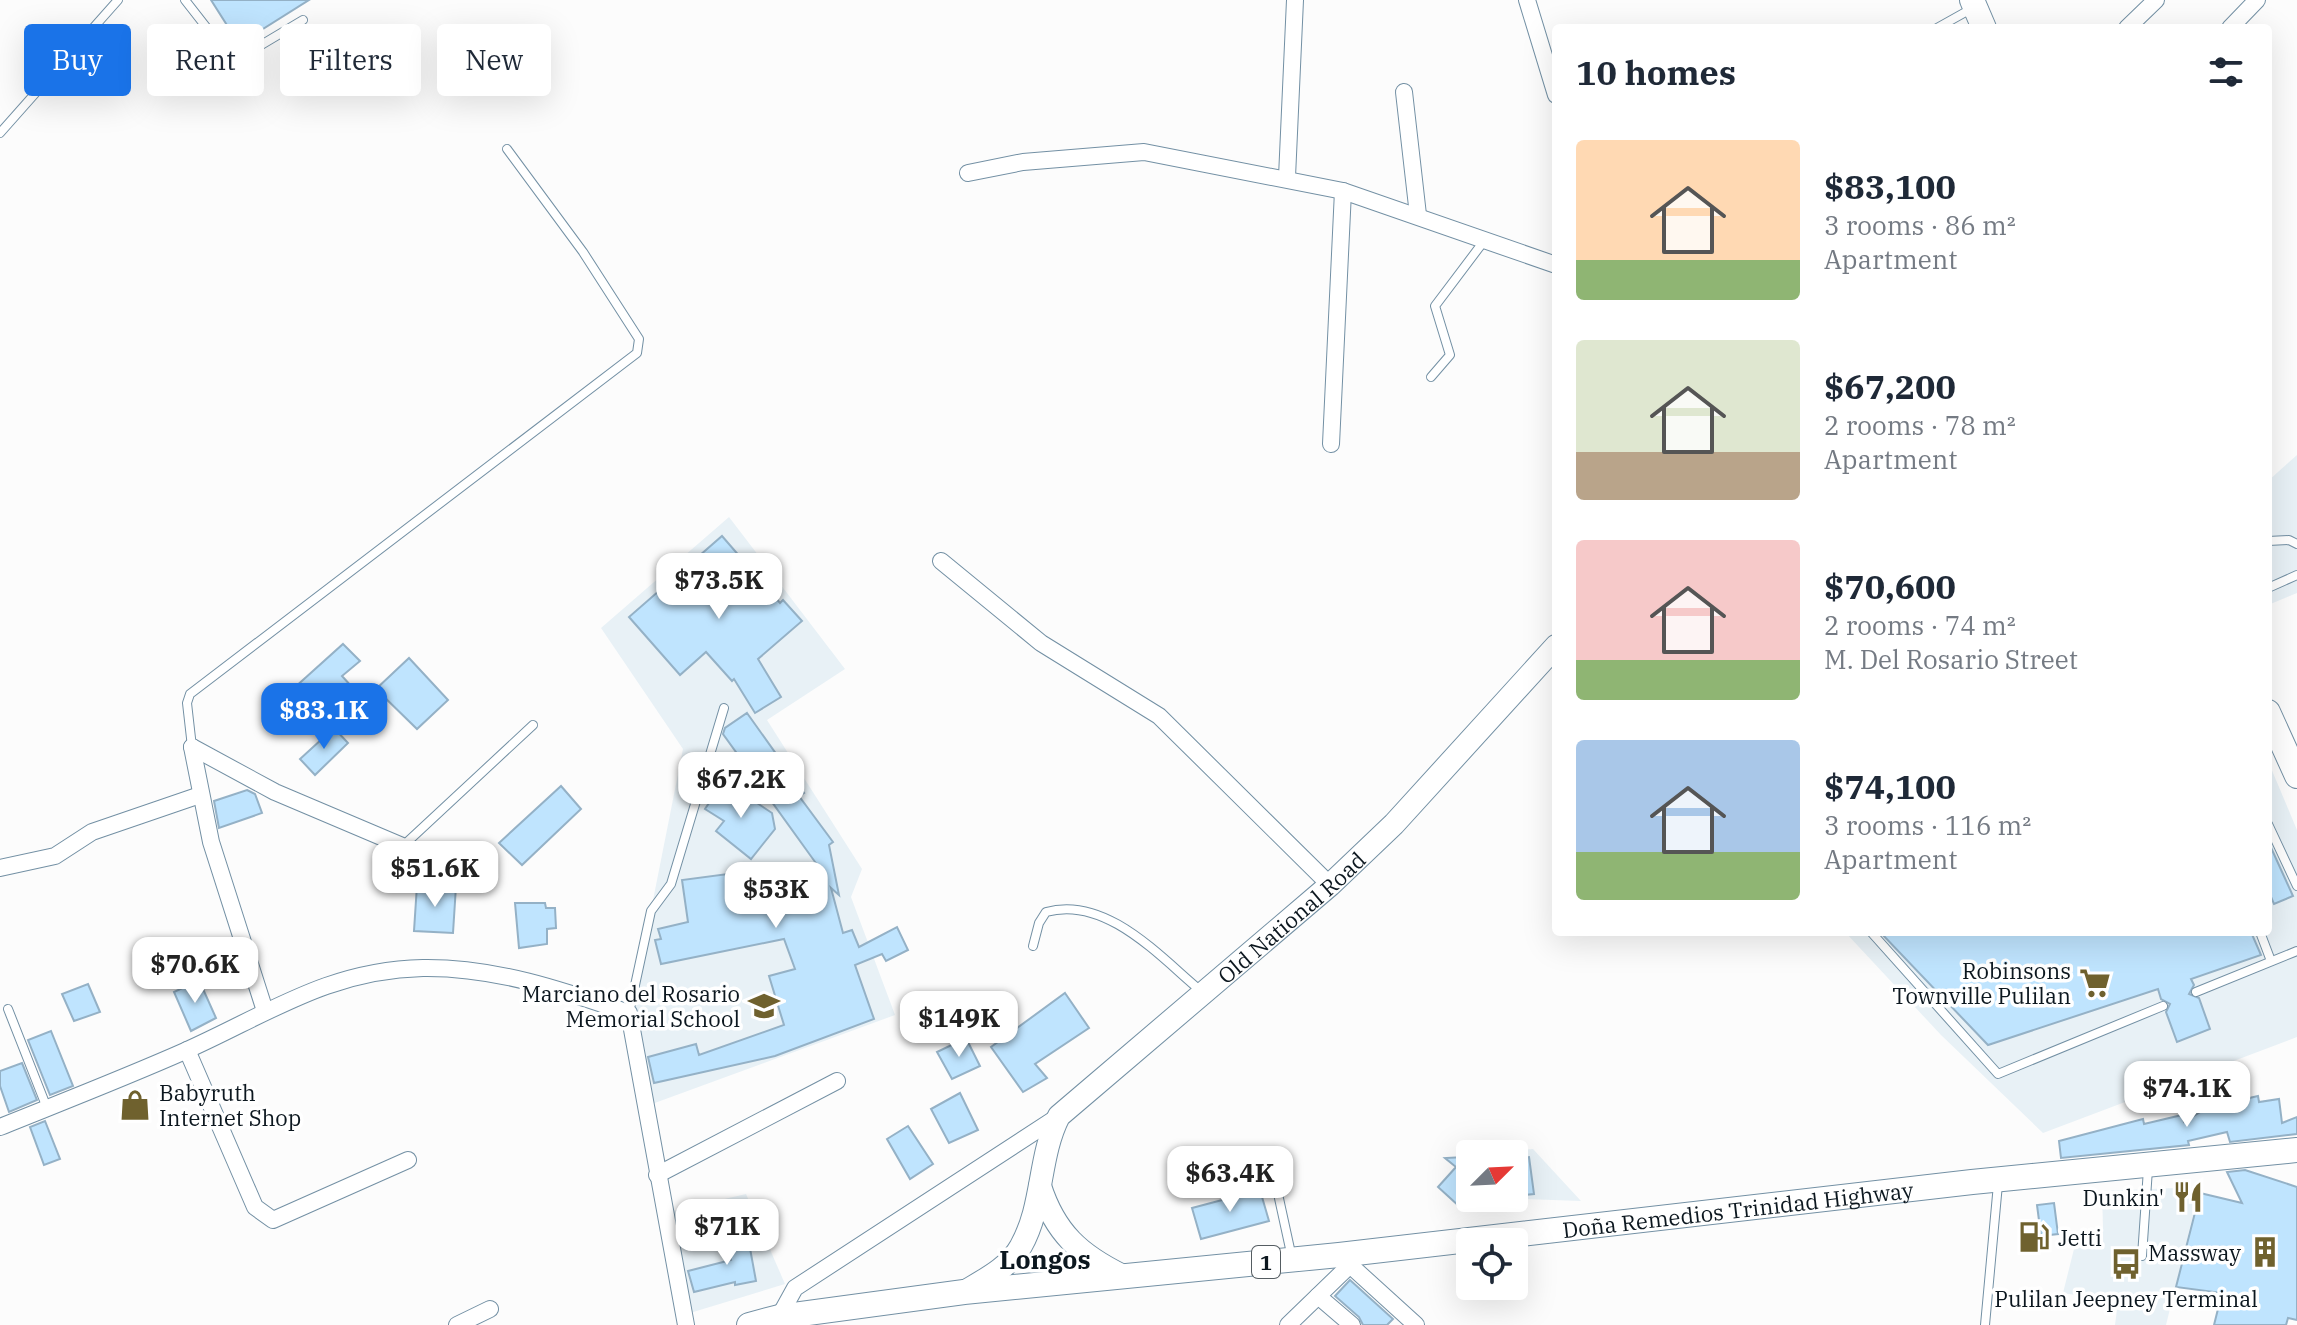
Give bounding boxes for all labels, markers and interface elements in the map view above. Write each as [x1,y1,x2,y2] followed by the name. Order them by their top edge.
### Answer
[24,24,131,96] chip: Buy
[147,24,264,96] chip: Rent
[280,24,421,96] chip: Filters
[437,24,551,96] chip: New
[1576,50,1736,94] text: 10 homes
[2204,50,2248,94] icon: filters
[1824,164,1956,208] text: $83,100
[1640,172,1736,268] icon: home
[1824,208,2016,242] text: 3 rooms · 86 m²
[1824,242,1957,276] text: Apartment
[1824,364,1956,408] text: $67,200
[1640,372,1736,468] icon: home
[1824,408,2016,442] text: 2 rooms · 78 m²
[1824,442,1957,476] text: Apartment
[654,553,784,621] pin: $73.5K
[674,562,764,596] text: $73.5K
[1824,564,1956,608] text: $70,600
[1640,572,1736,668] icon: home
[1824,608,2016,642] text: 2 rooms · 74 m²
[1824,642,2078,676] text: M. Del Rosario Street
[259,683,389,751] pin: $83.1K
[279,692,369,726] text: $83.1K
[676,752,806,820] pin: $67.2K
[696,761,786,795] text: $67.2K
[1824,764,1956,808] text: $74,100
[1640,772,1736,868] icon: home
[1824,808,2031,842] text: 3 rooms · 116 m²
[370,841,500,909] pin: $51.6K
[1824,842,1957,876] text: Apartment
[1211,845,1371,989] street label: Old National Road
[390,850,480,884] text: $51.6K
[729,862,823,930] pin: $53K
[743,871,809,905] text: $53K
[130,937,260,1005] pin: $70.6K
[150,946,240,980] text: $70.6K
[1892,956,2071,1010] place label: Robinsons Townville Pulilan
[2078,966,2112,1000] supermarket icon: Robinsons Townville Pulilan
[522,979,740,1033] place label: Marciano del Rosario Memorial School
[747,989,781,1023] school or university icon: Marciano del Rosario Memorial School
[903,991,1015,1059] pin: $149K
[918,1000,1000,1034] text: $149K
[2122,1061,2252,1129] pin: $74.1K
[2142,1070,2232,1104] text: $74.1K
[159,1078,301,1132] place label: Babyruth Internet Shop
[118,1088,152,1122] shop icon: Babyruth Internet Shop
[1456,1140,1528,1212] north arrow
[1456,1140,1528,1300] map controls
[1165,1146,1295,1214] pin: $63.4K
[1185,1155,1275,1189] text: $63.4K
[1561,1174,1915,1244] street label: Doña Remedios Trinidad Highway
[2171,1180,2205,1214] restaurant icon: Dunkin'
[2083,1183,2164,1212] place label: Dunkin'
[680,1199,774,1267] pin: $71K
[694,1208,760,1242] text: $71K
[2017,1220,2051,1254] fuel station icon: Jetti
[2058,1223,2102,1252] place label: Jetti
[1456,1228,1528,1300] button: locate
[2248,1235,2282,1269] building icon: Massway
[2148,1238,2241,1267] place label: Massway
[999,1242,1091,1276] district label: Longos
[1252,1246,1280,1278] road number: 1
[2109,1247,2143,1281] bus stop icon: Pulilan Jeepney Terminal
[1994,1284,2258,1313] place label: Pulilan Jeepney Terminal

